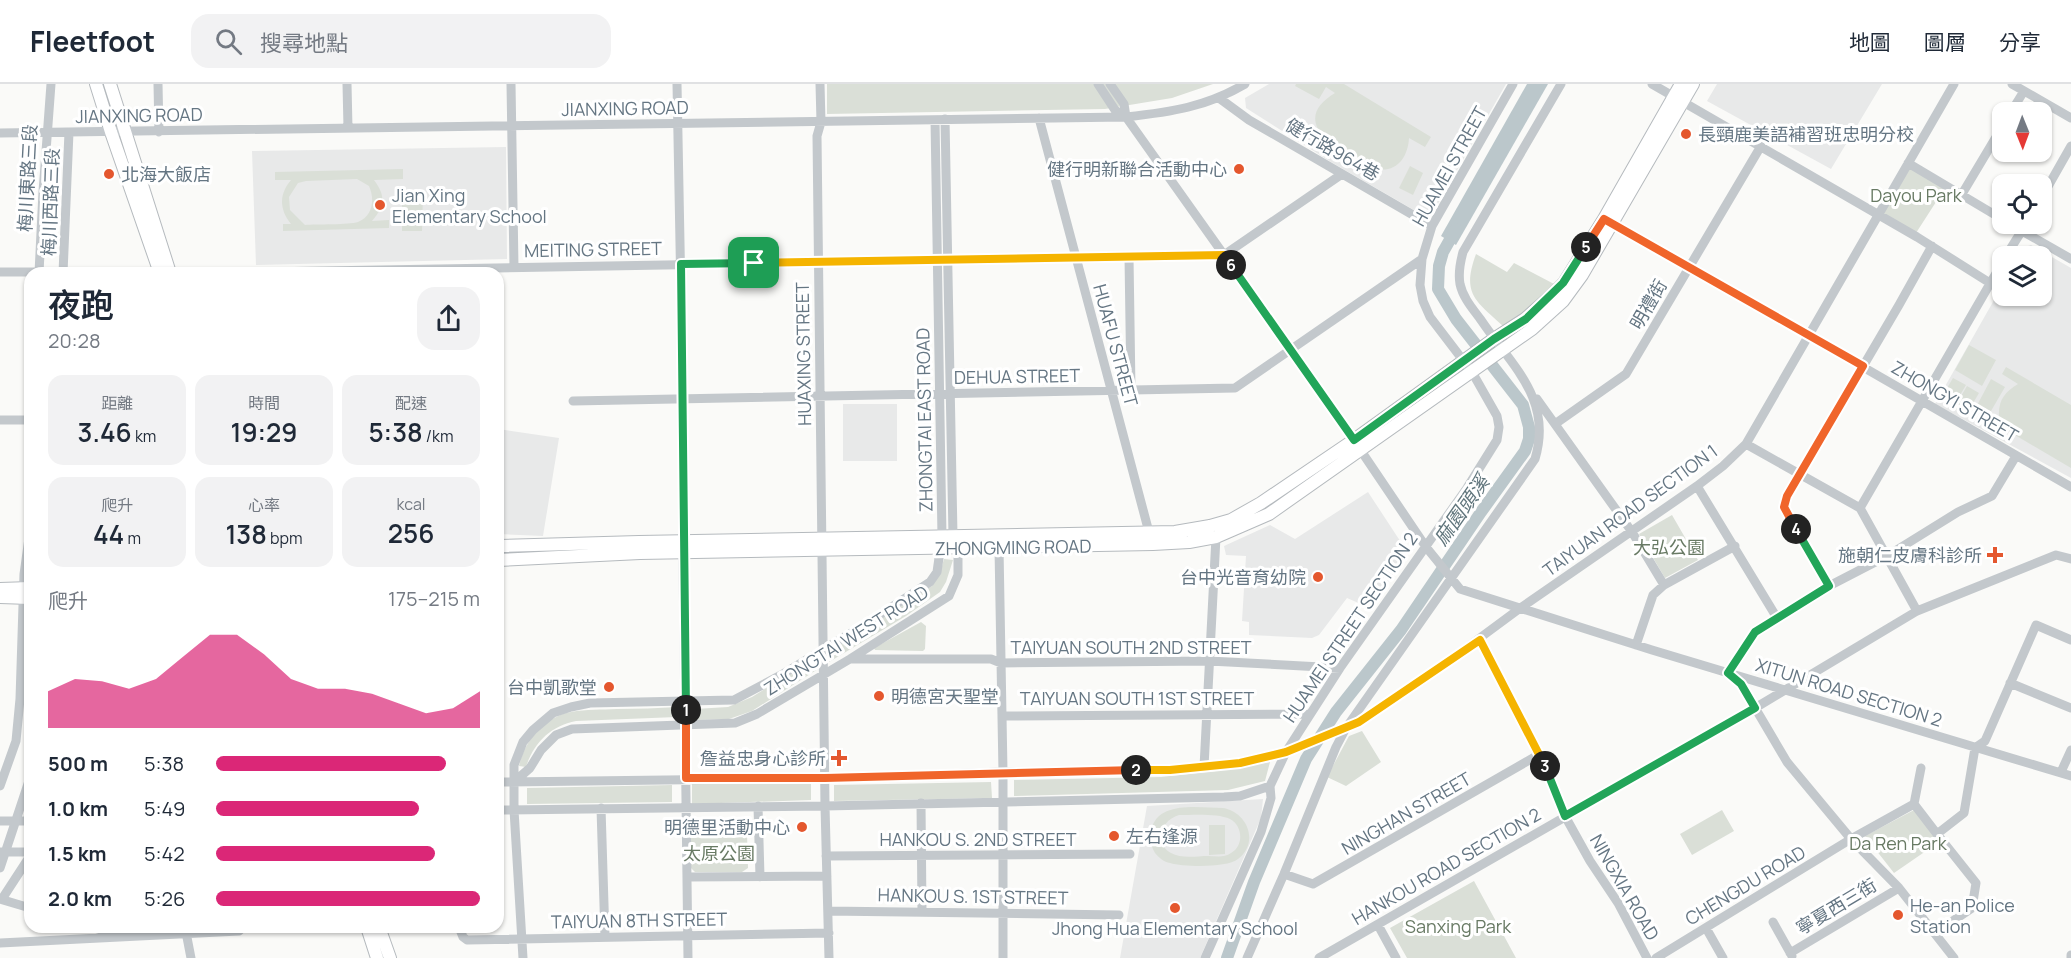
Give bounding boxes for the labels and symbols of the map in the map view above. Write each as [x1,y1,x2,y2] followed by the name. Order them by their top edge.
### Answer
[561,95,689,121] street label: JIANXING ROAD
[75,102,203,128] street label: JIANXING ROAD
[1406,102,1492,230] street label: HUAMEI STREET
[1992,102,2052,162] north arrow
[1282,112,1384,186] street label: 健行路964巷
[1698,122,1914,146] place label: 長頸鹿美語補習班忠明分校
[12,123,42,233] street label: 梅川東路三段
[1679,127,1693,141] marker: 長頸鹿美語補習班忠明分校
[36,148,64,256] street label: 梅川西路三段
[1047,157,1227,181] place label: 健行明新聯合活動中心
[121,162,211,186] place label: 北海大飯店
[1232,162,1246,176] marker: 健行明新聯合活動中心
[102,167,116,181] marker: 北海大飯店
[392,183,547,228] place label: Jian Xing Elementary School
[1870,183,1963,207] park label: Dayou Park
[373,198,387,212] marker: Jian Xing Elementary School
[1571,232,1601,262] pin: 5
[524,236,662,262] street label: MEITING STREET
[728,237,779,288] pin
[1216,250,1246,280] pin: 6
[1624,275,1672,333] street label: 明禮街
[1088,281,1144,409] street label: HUAFU STREET
[790,282,816,426] street label: HUAXING STREET
[910,328,938,512] street label: ZHONGTAI EAST ROAD
[1887,355,2023,447] street label: ZHONGYI STREET
[954,363,1081,389] street label: DEHUA STREET
[1538,438,1722,582] street label: TAIYUAN ROAD SECTION 1
[1427,467,1497,551] water label: 麻園頭溪
[1781,514,1811,544] pin: 4
[1277,527,1423,727] street label: HUAMEI STREET SECTION 2
[934,534,1092,560] street label: ZHONGMING ROAD
[1633,535,1705,559] park label: 大弘公園
[1838,543,1982,567] place label: 施朝仁皮膚科診所
[1986,546,2004,564] marker: 施朝仁皮膚科診所
[1180,565,1306,589] place label: 台中光音育幼院
[1311,570,1325,584] marker: 台中光音育幼院
[759,580,933,700] street label: ZHONGTAI WEST ROAD
[1011,635,1252,659] street label: TAIYUAN SOUTH 2ND STREET
[1753,652,1945,732] street label: XITUN ROAD SECTION 2
[507,675,597,699] place label: 台中凱歌堂
[602,680,616,694] marker: 台中凱歌堂
[891,684,999,708] place label: 明德宮天聖堂
[1020,686,1254,710] street label: TAIYUAN SOUTH 1ST STREET
[872,689,886,703] marker: 明德宮天聖堂
[671,695,701,725] pin: 1
[700,746,826,770] place label: 詹益忠身心診所
[830,749,848,767] marker: 詹益忠身心診所
[1530,751,1560,781] pin: 3
[1121,755,1151,785] pin: 2
[1337,766,1475,860] street label: NINGHAN STREET
[1347,802,1545,930] street label: HANKOU ROAD SECTION 2
[664,815,790,839] place label: 明德里活動中心
[795,820,809,834] marker: 明德里活動中心
[1126,824,1198,848] place label: 左右逢源
[880,827,1077,851] street label: HANKOU S. 2ND STREET
[1107,829,1121,843] marker: 左右逢源
[1585,830,1665,944] street label: NINGXIA ROAD
[1849,831,1948,855] park label: Da Ren Park
[1680,840,1810,930] street label: CHENGDU ROAD
[683,841,755,865] park label: 太原公園
[1791,873,1881,939] street label: 寧夏西三街
[878,882,1069,910] street label: HANKOU S. 1ST STREET
[1910,893,2015,938] place label: He-an Police Station
[1168,901,1182,915] marker: Jhong Hua Elementary School
[551,906,728,934] street label: TAIYUAN 8TH STREET
[1891,908,1905,922] marker: He-an Police Station
[1405,914,1512,938] park label: Sanxing Park
[1052,916,1298,940] place label: Jhong Hua Elementary School

